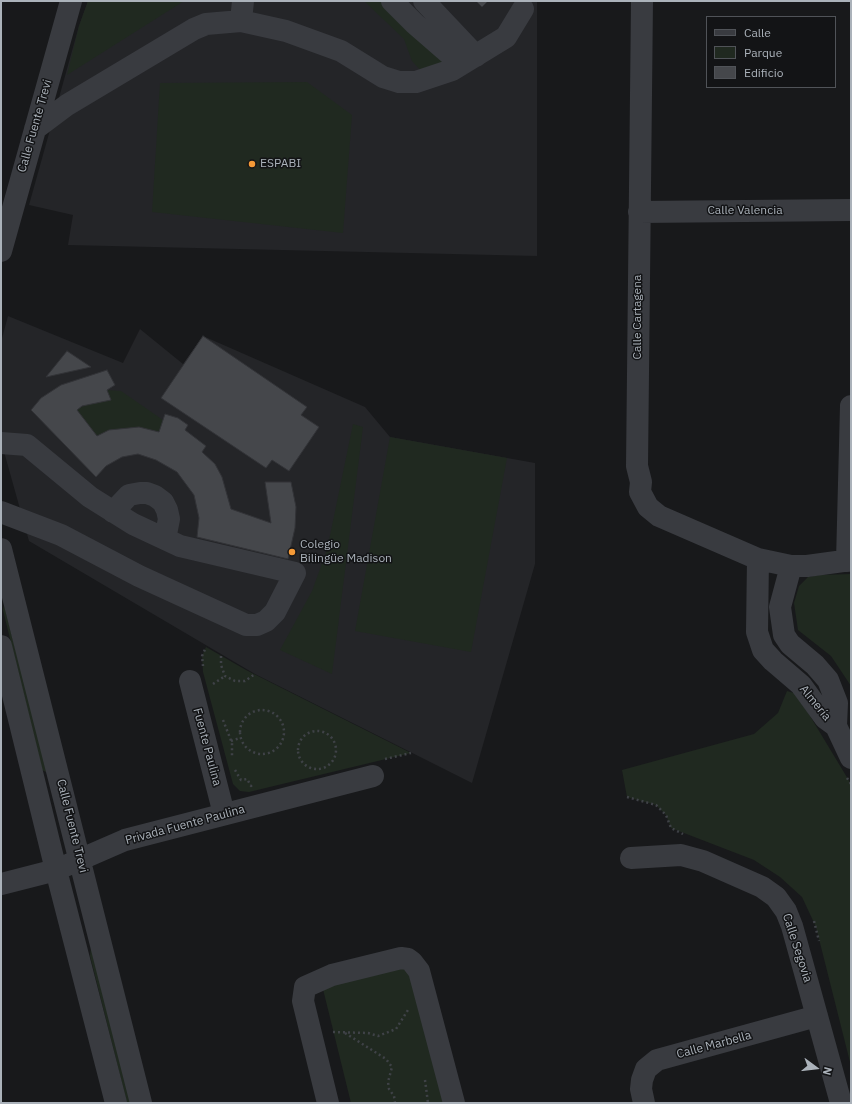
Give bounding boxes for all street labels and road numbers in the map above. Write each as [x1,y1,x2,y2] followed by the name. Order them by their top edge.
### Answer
[15,78,55,174] street label: Calle Fuente Trevi
[707,204,783,218] street label: Calle Valencia
[631,275,645,359] street label: Calle Cartagena
[796,682,834,724] street label: Almería
[190,706,224,788] street label: Fuente Paulina
[53,778,91,874] street label: Calle Fuente Trevi
[124,802,246,848] street label: Privada Fuente Paulina
[779,912,815,984] street label: Calle Segovia
[675,1028,753,1062] street label: Calle Marbella

